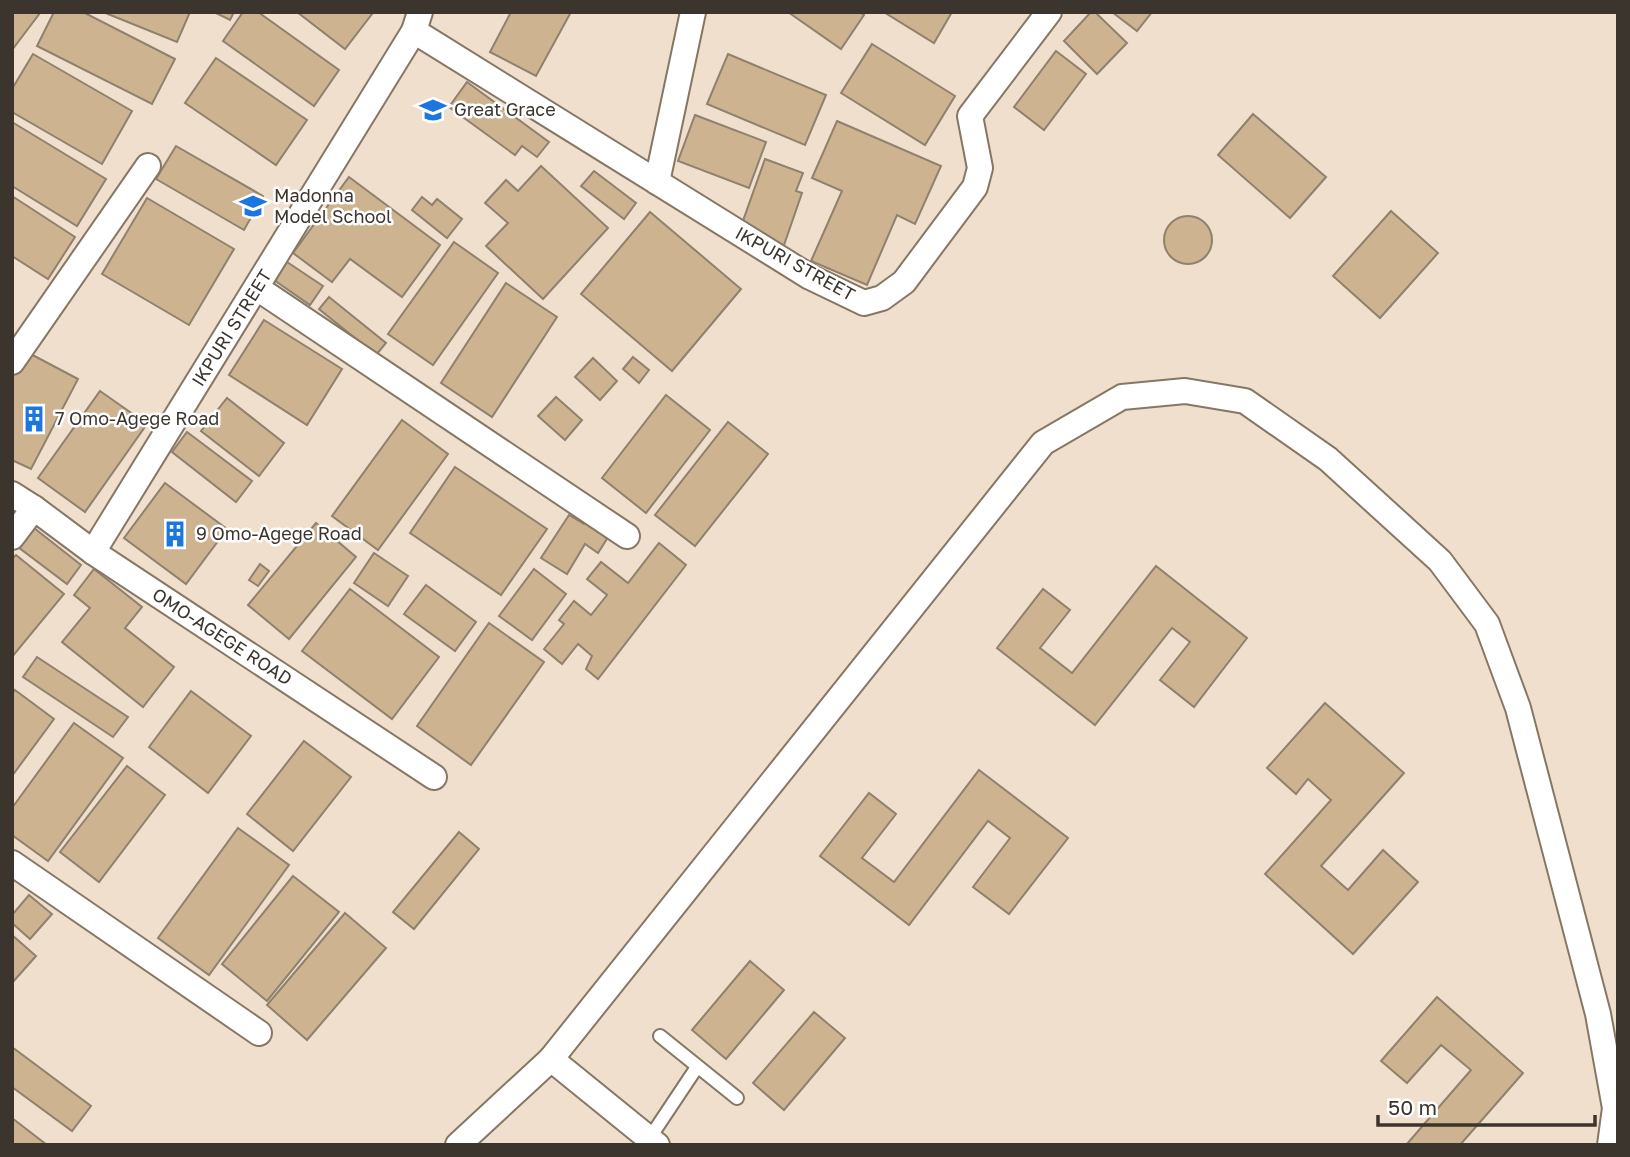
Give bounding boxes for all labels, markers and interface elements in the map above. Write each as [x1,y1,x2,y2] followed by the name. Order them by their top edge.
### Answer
[418,95,448,125] school or university icon: Great Grace
[454,98,556,120] place label: Great Grace
[274,184,392,227] place label: Madonna Model School
[238,191,268,221] school or university icon: Madonna Model School
[732,221,859,305] street label: IKPURI STREET
[186,265,276,390] street label: IKPURI STREET
[19,404,49,434] building icon: 7 Omo-Agege Road
[55,407,219,429] place label: 7 Omo-Agege Road
[160,519,190,549] building icon: 9 Omo-Agege Road
[196,522,362,544] place label: 9 Omo-Agege Road
[149,583,297,690] street label: OMO-AGEGE ROAD
[1378,1084,1595,1128] scale bar
[1388,1094,1437,1120] text: 50 m

